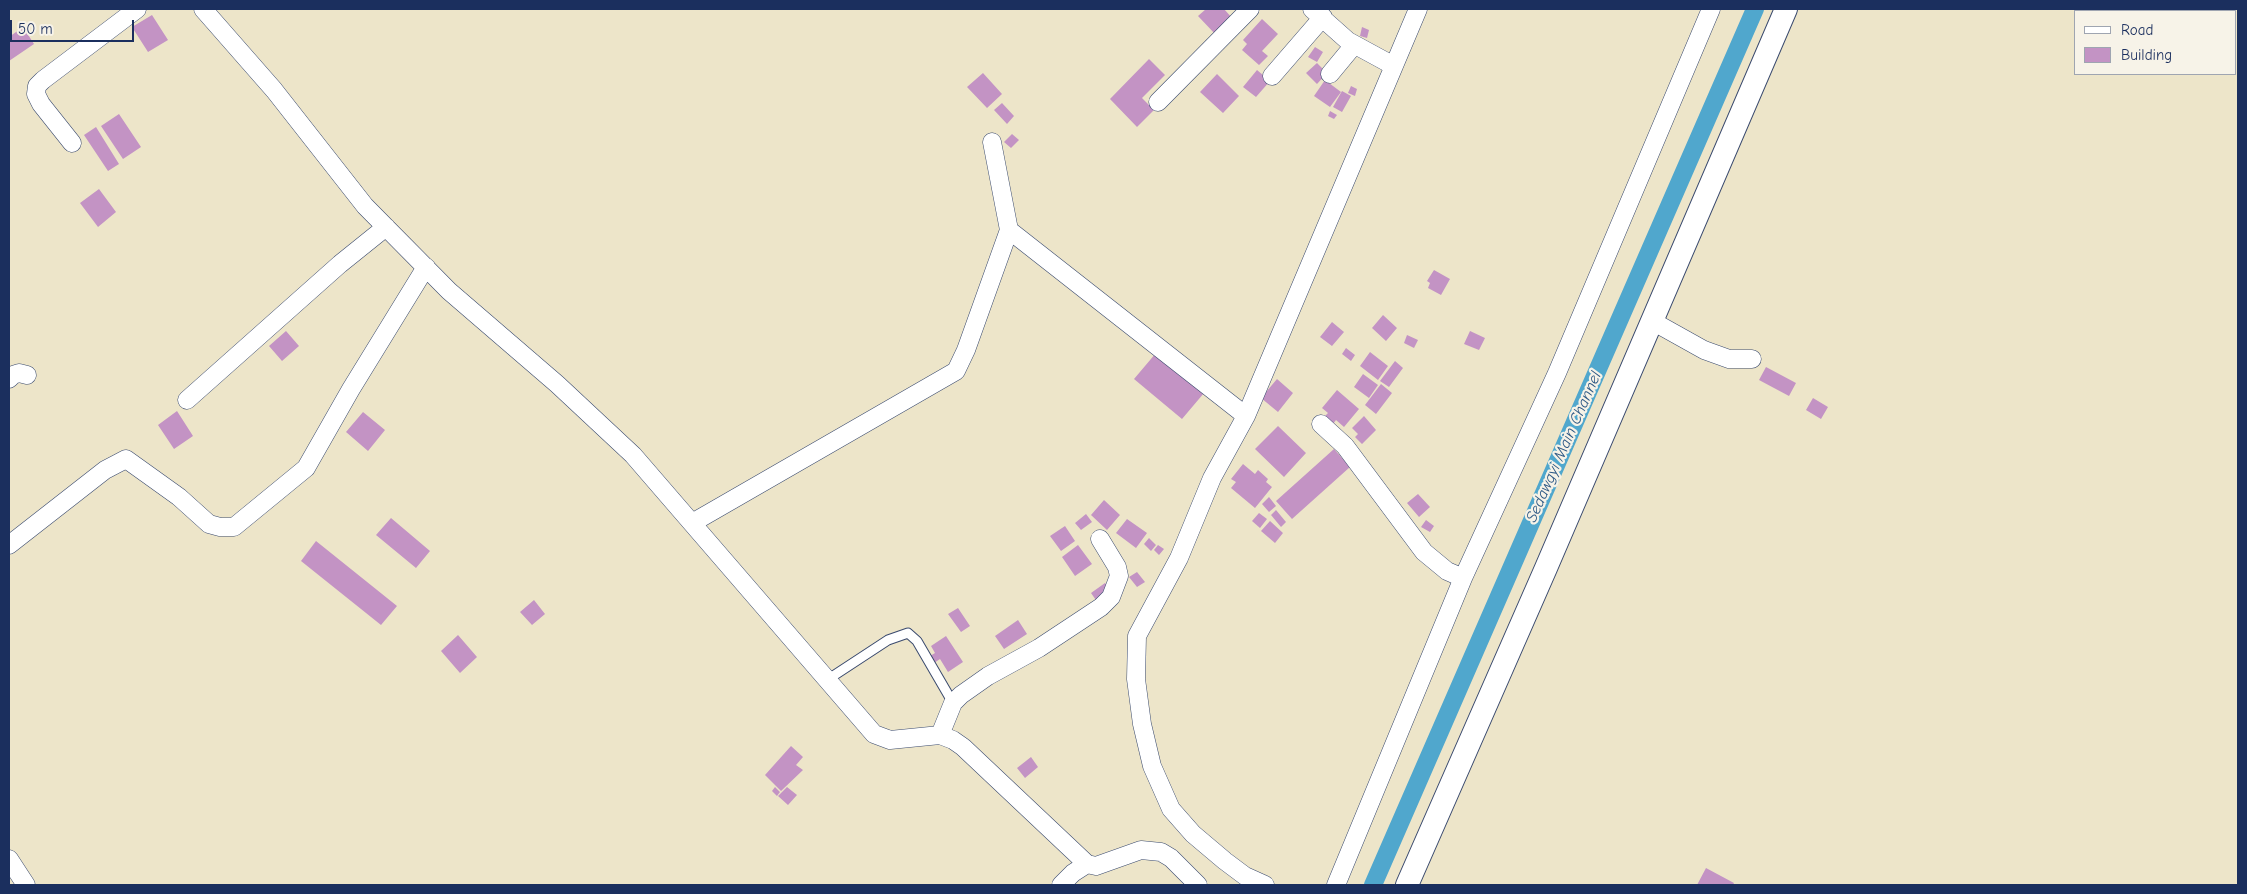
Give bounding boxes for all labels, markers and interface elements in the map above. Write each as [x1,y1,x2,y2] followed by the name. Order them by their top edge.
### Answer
[12,10,136,42] scale bar
[2074,10,2237,75] legend
[18,20,53,38] text: 50 m
[2121,21,2153,39] text: Road
[2121,46,2172,64] text: Building
[1522,369,1606,525] water label: Sedawgyi Main Channel

